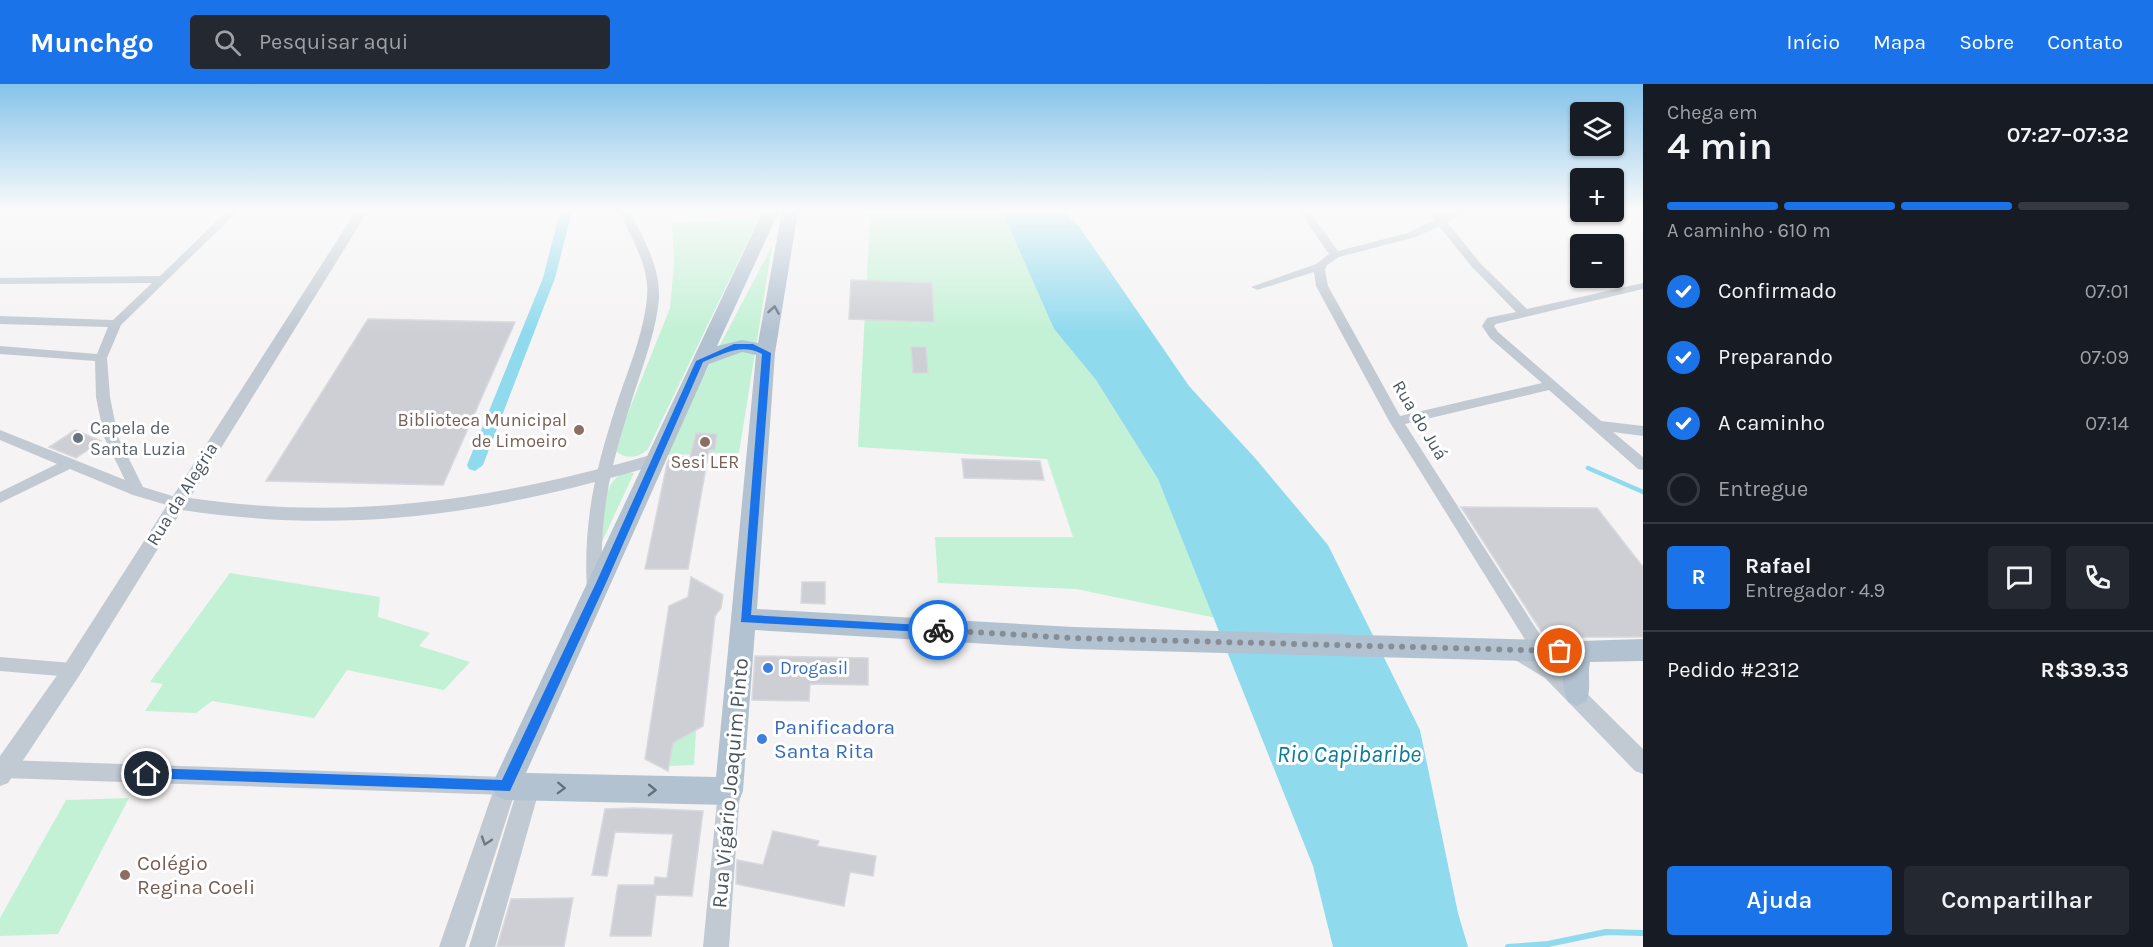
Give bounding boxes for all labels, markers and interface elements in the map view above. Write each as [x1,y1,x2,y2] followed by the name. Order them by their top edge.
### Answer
[190,15,610,69] search box
[30,26,154,59] text: Munchgo
[211,26,244,59] icon: search
[259,29,408,55] text: Pesquisar aqui
[1787,30,1840,54] text: Início
[1873,30,1926,54] text: Mapa
[1959,30,2014,54] text: Sobre
[2047,30,2123,54] text: Contato
[1667,101,1758,124] text: Chega em
[1570,102,1624,288] map controls
[1570,102,1624,156] button: layers
[2007,122,2129,148] text: 07:27–07:32
[1667,123,1773,169] text: 4 min
[1570,168,1624,222] button: +
[1667,219,1831,242] text: A caminho · 610 m
[1570,234,1624,288] button: −
[1667,275,1700,308] icon: check
[1718,278,1837,304] text: Confirmado
[2085,280,2129,303] text: 07:01
[767,305,779,314] one-way arrow
[1667,341,1700,374] icon: check
[1718,344,1833,370] text: Preparando
[2080,346,2129,369] text: 07:09
[1388,376,1452,464] street label: Rua do Juá
[1667,407,1700,440] icon: check
[398,409,567,452] place label: Biblioteca Municipal de Limoeiro
[1718,410,1825,436] text: A caminho
[2085,412,2129,435] text: 07:14
[90,417,186,460] place label: Capela de Santa Luzia
[572,423,586,437] marker: Biblioteca Municipal de Limoeiro
[71,431,85,445] marker: Capela de Santa Luzia
[698,435,712,449] marker: Sesi LER
[142,438,222,550] street label: Rua da Alegria
[671,451,739,473] place label: Sesi LER
[1718,476,1808,502] text: Entregue
[1988,546,2051,609] button: chat
[2066,546,2129,609] button: phone
[1745,553,1811,579] text: Rafael
[1691,564,1706,590] text: R
[1745,579,1885,602] text: Entregador · 4.9
[908,600,968,660] courier
[922,614,955,647] icon: bike
[1534,625,1585,676] pin
[1543,634,1576,667] icon: bag
[707,657,753,909] street label: Rua Vigário Joaquim Pinto
[780,657,848,679] place label: Drogasil
[1667,657,1800,683] text: Pedido #2312
[2040,657,2129,683] text: R$39.33
[761,661,775,675] marker: Drogasil
[774,715,895,763] place label: Panificadora Santa Rita
[755,732,769,746] marker: Panificadora Santa Rita
[1277,740,1421,768] water label: Rio Capibaribe
[121,748,172,799] pin
[130,757,163,790] icon: home
[557,782,566,794] one-way arrow
[647,784,656,796] one-way arrow
[481,835,493,846] one-way arrow
[137,851,255,899] place label: Colégio Regina Coeli
[1667,866,1892,935] button: Ajuda
[1904,866,2129,935] button: Compartilhar
[118,868,132,882] marker: Colégio Regina Coeli

